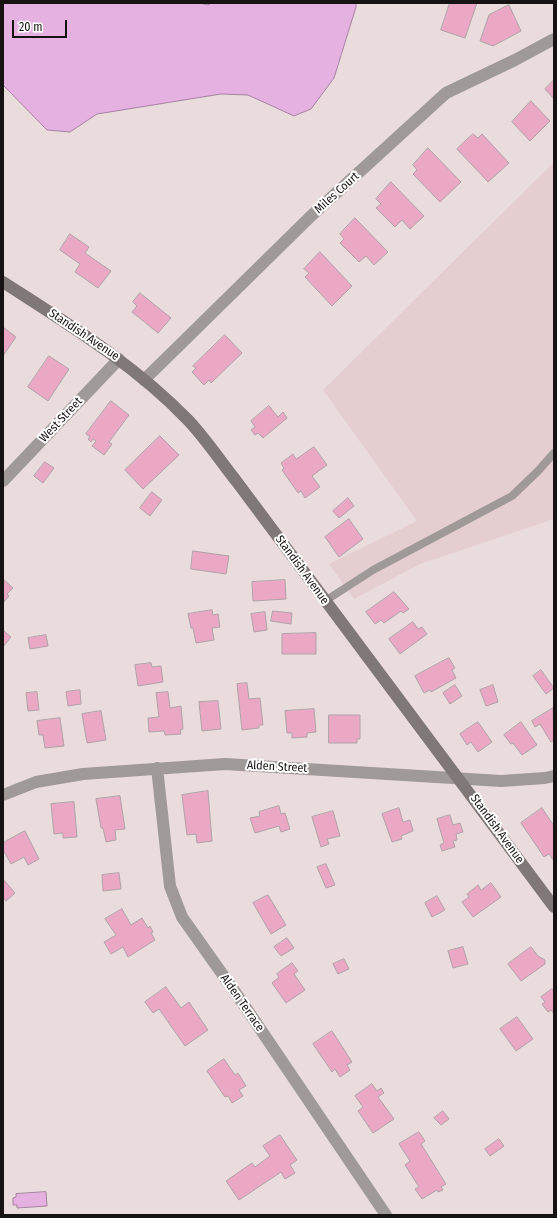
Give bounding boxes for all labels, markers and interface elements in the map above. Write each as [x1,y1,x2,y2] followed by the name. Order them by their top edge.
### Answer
[14,12,69,38] scale bar
[19,20,43,34] text: 20 m
[312,169,362,217] street label: Miles Court
[46,306,122,364] street label: Standish Avenue
[37,395,85,445] street label: West Street
[272,533,332,607] street label: Standish Avenue
[246,758,308,776] street label: Alden Street
[467,792,527,866] street label: Standish Avenue
[217,972,267,1034] street label: Alden Terrace

